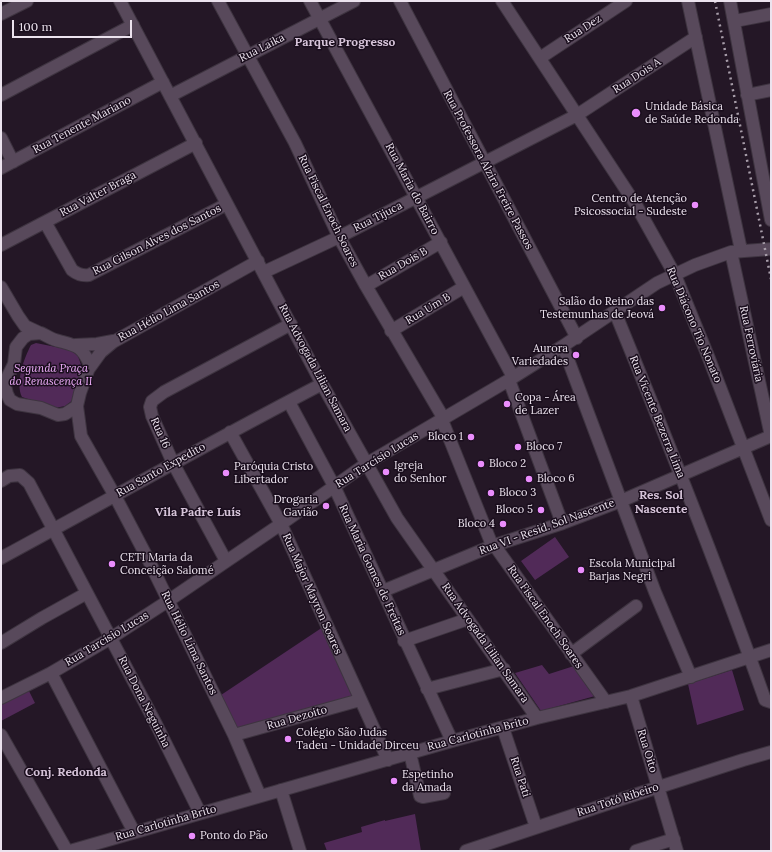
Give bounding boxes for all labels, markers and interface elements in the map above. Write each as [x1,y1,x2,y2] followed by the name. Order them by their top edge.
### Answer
[14,12,134,38] scale bar
[562,12,604,46] street label: Rua Dez
[19,19,52,34] text: 100 m
[237,31,287,65] street label: Rua Laika
[295,36,395,50] district label: Parque Progresso
[610,56,664,96] street label: Rua Dois A
[440,88,536,252] street label: Rua Professora Alzira Freire Passos
[31,94,133,156] street label: Rua Tenente Mariano
[645,100,739,126] place label: Unidade Básica de Saúde Redonda
[630,107,642,119] marker: Unidade Básica de Saúde Redonda
[382,141,442,237] street label: Rua Maria do Bairro
[295,153,361,269] street label: Rua Fiscal Enoch Soares
[58,168,138,220] street label: Rua Valter Braga
[574,192,687,218] place label: Centro de Atenção Psicossocial - Sudeste
[351,199,405,235] street label: Rua Tijuca
[690,200,700,210] marker: Centro de Atenção Psicossocial - Sudeste
[91,202,223,278] street label: Rua Gilson Alves dos Santos
[376,245,430,283] street label: Rua Dois B
[664,265,724,385] street label: Rua Diácono Tio Nonato
[116,278,222,344] street label: Rua Hélio Lima Santos
[403,290,453,328] street label: Rua Um B
[540,295,654,321] place label: Salão do Reino das Testemunhas de Jeová
[276,302,354,434] street label: Rua Advogada Lilian Samara
[657,303,667,313] marker: Salão do Reino das Testemunhas de Jeová
[736,305,766,383] street label: Rua Ferroviária
[512,342,568,368] place label: Aurora Variedades
[571,350,581,360] marker: Aurora Variedades
[626,354,688,480] street label: Rua Vicente Bezerra Lima
[10,362,92,388] park label: Segunda Praça do Renascença II
[515,391,576,417] place label: Copa - Área de Lazer
[502,399,512,409] marker: Copa - Área de Lazer
[147,416,173,450] street label: Rua 16
[333,429,421,491] street label: Rua Tarcísio Lucas
[428,430,463,444] place label: Bloco 1
[466,432,476,442] marker: Bloco 1
[114,440,208,500] street label: Rua Santo Expedito
[526,440,562,454] place label: Bloco 7
[513,442,523,452] marker: Bloco 7
[489,457,526,471] place label: Bloco 2
[394,459,447,485] place label: Igreja do Senhor
[476,459,486,469] marker: Bloco 2
[234,460,313,486] place label: Paróquia Cristo Libertador
[381,467,391,477] marker: Igreja do Senhor
[221,468,231,478] marker: Paróquia Cristo Libertador
[537,472,575,486] place label: Bloco 6
[524,474,534,484] marker: Bloco 6
[499,486,536,500] place label: Bloco 3
[486,488,496,498] marker: Bloco 3
[635,489,687,517] district label: Res. Sol Nascente
[273,493,318,519] place label: Drogaria Gavião
[477,496,617,558] street label: Rua VI - Resid. Sol Nascente
[321,501,331,511] marker: Drogaria Gavião
[336,502,408,638] street label: Rua Maria Gomes de Freitas
[496,503,533,517] place label: Bloco 5
[536,505,546,515] marker: Bloco 5
[155,506,241,520] district label: Vila Padre Luís
[458,517,495,531] place label: Bloco 4
[498,519,508,529] marker: Bloco 4
[279,531,345,657] street label: Rua Major Mayron Soares
[120,551,214,577] place label: CETI Maria da Conceição Salomé
[589,557,675,583] place label: Escola Municipal Barjas Negri
[107,559,117,569] marker: CETI Maria da Conceição Salomé
[504,563,586,671] street label: Rua Fiscal Enoch Soares
[576,565,586,575] marker: Escola Municipal Barjas Negri
[439,581,531,705] street label: Rua Advogada Lilian Samara
[158,589,220,697] street label: Rua Hélio Lima Santos
[63,609,151,669] street label: Rua Tarcísio Lucas
[115,654,173,750] street label: Rua Dona Neguinha
[265,703,329,733] street label: Rua Dezoito
[426,714,530,754] street label: Rua Carlotinha Brito
[296,726,419,752] place label: Colégio São Judas Tadeu - Unidade Dirceu
[634,728,660,774] street label: Rua Oito
[283,734,293,744] marker: Colégio São Judas Tadeu - Unidade Dirceu
[507,755,533,799] street label: Rua Pati
[25,766,107,780] district label: Conj. Redonda
[402,768,453,794] place label: Espetinho da Amada
[389,776,399,786] marker: Espetinho da Amada
[575,781,661,819] street label: Rua Totó Ribeiro
[114,802,218,844] street label: Rua Carlotinha Brito
[200,829,268,843] place label: Ponto do Pão
[187,831,197,841] marker: Ponto do Pão

